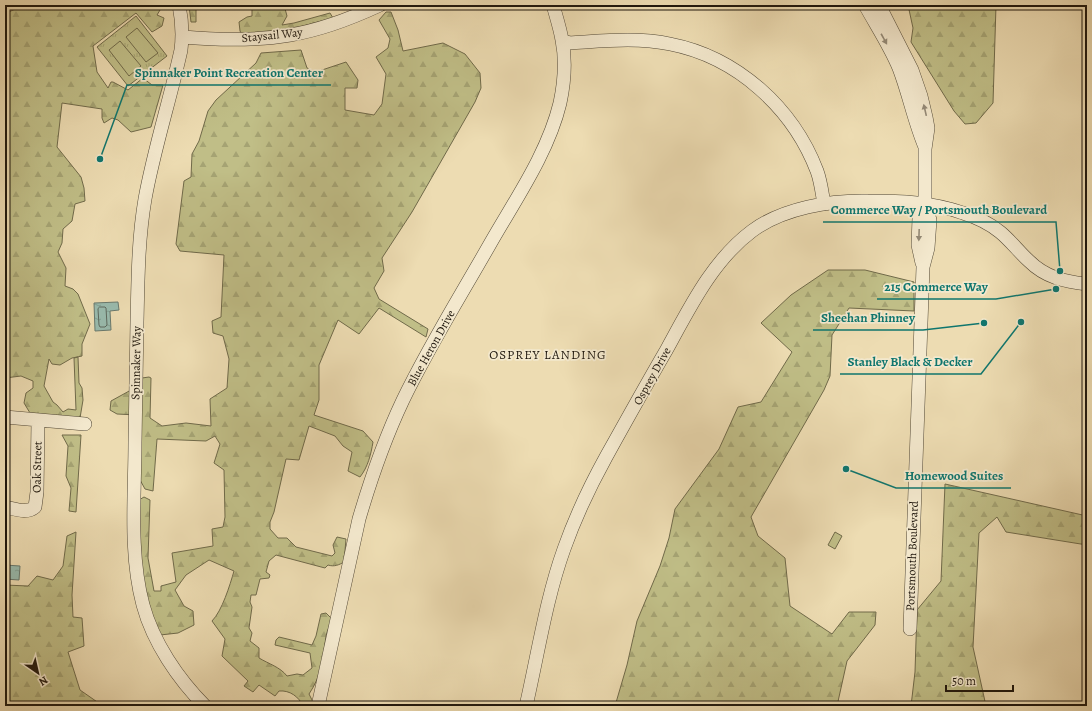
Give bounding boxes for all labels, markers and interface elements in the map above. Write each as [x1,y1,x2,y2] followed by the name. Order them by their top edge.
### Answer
[241,24,304,46] street label: Staysail Way
[881,33,887,45] one-way arrow
[127,60,331,85] callout: Spinnaker Point Recreation Center
[135,64,324,81] text: Spinnaker Point Recreation Center
[921,104,927,116] one-way arrow
[823,197,1056,222] callout: Commerce Way / Portsmouth Boulevard
[831,201,1047,218] text: Commerce Way / Portsmouth Boulevard
[915,229,922,241] one-way arrow
[877,274,996,299] callout: 215 Commerce Way
[884,278,989,295] text: 215 Commerce Way
[813,305,923,330] callout: Sheehan Phinney
[403,307,459,389] street label: Blue Heron Drive
[821,309,916,326] text: Sheehan Phinney
[127,325,145,400] street label: Spinnaker Way
[629,344,675,408] street label: Osprey Drive
[489,346,607,363] district label: OSPREY LANDING
[840,349,981,374] callout: Stanley Black & Decker
[848,353,973,370] text: Stanley Black & Decker
[29,441,45,493] street label: Oak Street
[896,463,1011,488] callout: Homewood Suites
[905,467,1003,484] text: Homewood Suites
[902,500,922,611] street label: Portsmouth Boulevard
[18,653,58,693] north arrow
[946,667,1013,693] scale bar
[36,672,51,689] text: N
[952,673,976,689] text: 50 m

